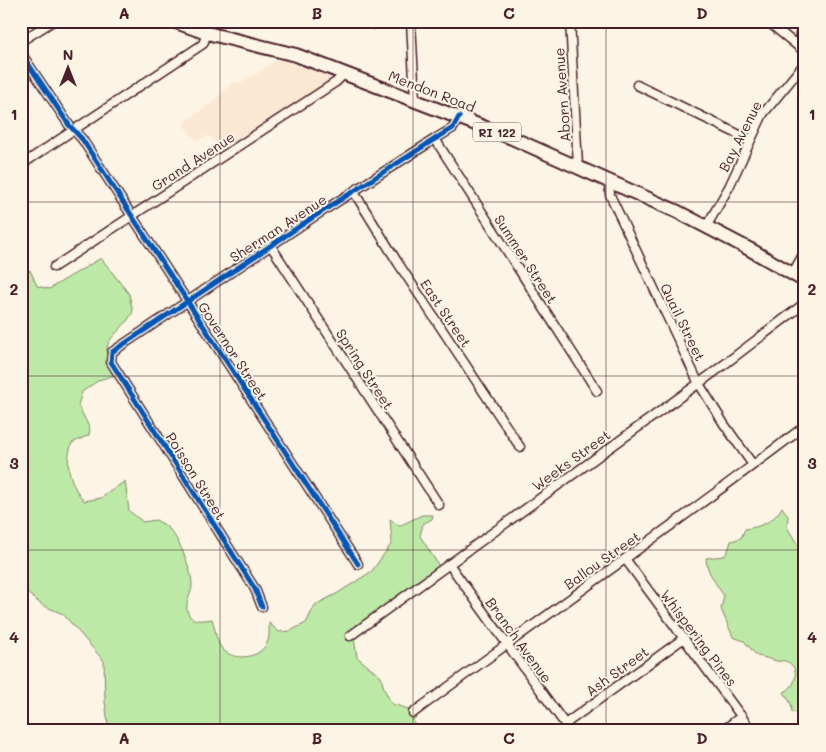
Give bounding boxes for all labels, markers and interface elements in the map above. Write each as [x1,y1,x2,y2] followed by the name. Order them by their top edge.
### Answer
[118,2,130,23] text: A
[312,2,322,23] text: B
[503,2,515,23] text: C
[696,2,708,23] text: D
[42,42,92,92] north arrow
[63,45,73,64] text: N
[549,47,575,143] street label: Aborn Avenue
[386,66,478,116] street label: Mendon Road
[714,97,766,175] street label: Bay Avenue
[10,103,18,124] text: 1
[808,103,816,124] text: 1
[473,122,521,142] road number: RI 122
[148,127,238,195] street label: Grand Avenue
[226,190,330,266] street label: Sherman Avenue
[490,211,562,307] street label: Summer Street
[416,275,476,351] street label: East Street
[10,278,19,299] text: 2
[808,278,817,299] text: 2
[656,280,710,364] street label: Quail Street
[194,298,272,404] street label: Governor Street
[332,325,398,413] street label: Spring Street
[528,425,614,495] street label: Weeks Street
[161,429,231,523] street label: Poisson Street
[9,452,19,473] text: 3
[807,452,817,473] text: 3
[560,527,644,593] street label: Ballou Street
[656,586,742,690] street label: Whispering Pines
[482,593,556,687] street label: Branch Avenue
[9,626,19,647] text: 4
[807,626,817,647] text: 4
[582,642,652,700] street label: Ash Street
[118,727,130,748] text: A
[312,727,322,748] text: B
[503,727,515,748] text: C
[696,727,708,748] text: D

